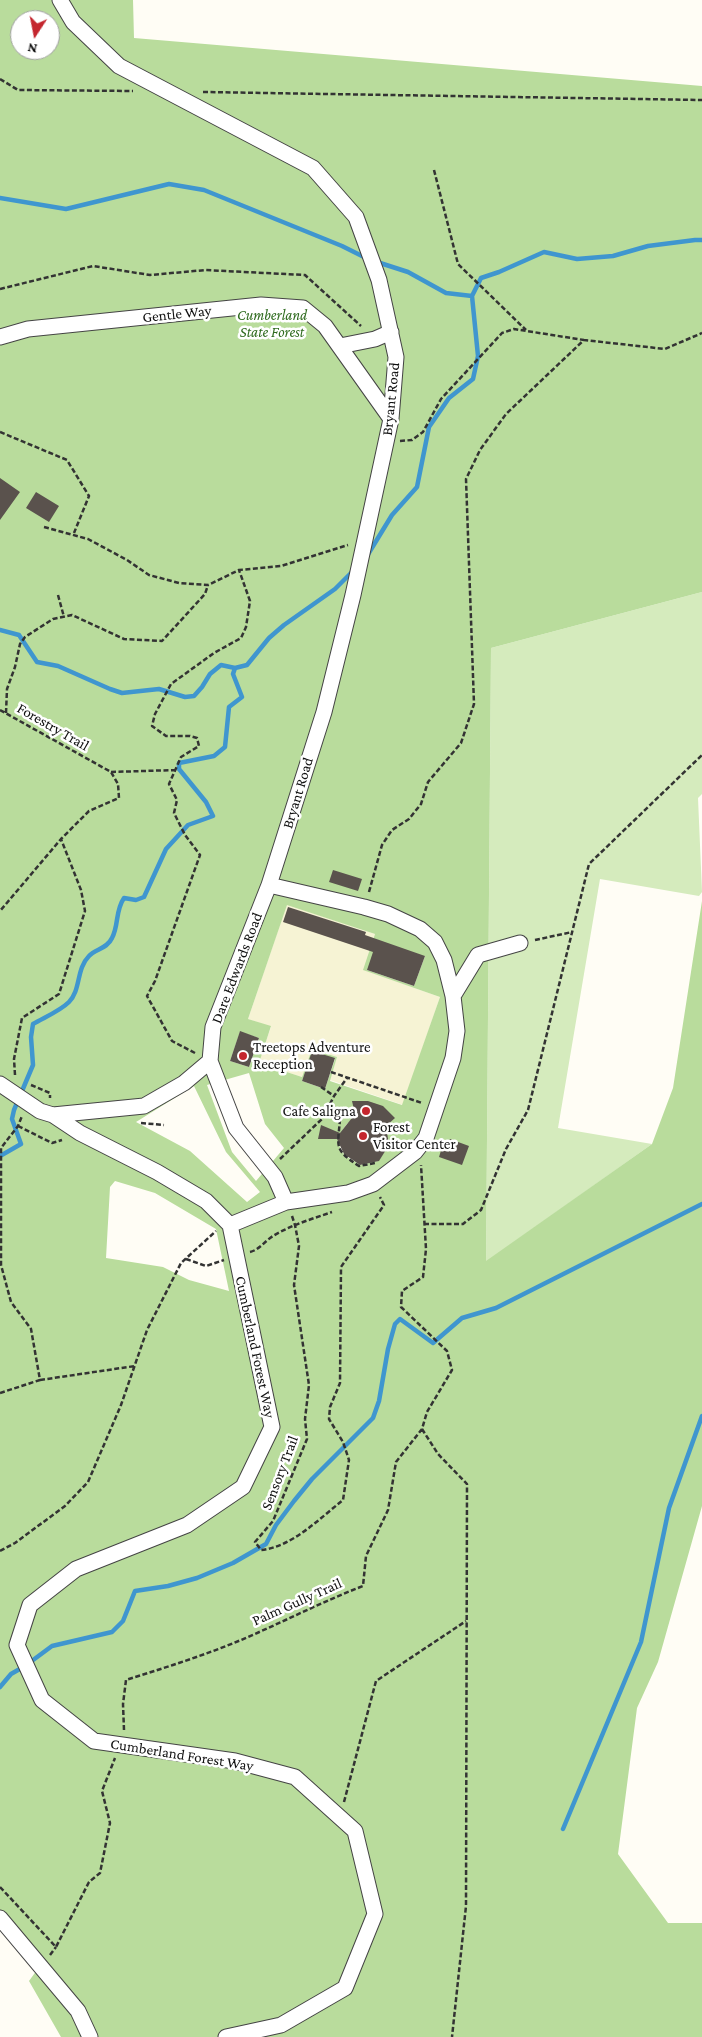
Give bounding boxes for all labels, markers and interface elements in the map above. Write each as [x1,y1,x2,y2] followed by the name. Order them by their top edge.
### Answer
[10,10,60,60] north arrow
[26,40,39,58] text: N
[142,301,212,327] street label: Gentle Way
[237,306,307,341] park label: Cumberland State Forest
[378,361,404,437] street label: Bryant Road
[14,699,92,755] street label: Forestry Trail
[279,755,317,831] street label: Bryant Road
[208,910,266,1026] street label: Dare Edwards Road
[253,1038,371,1073] place label: Treetops Adventure Reception
[237,1050,249,1062] marker: Treetops Adventure Reception
[282,1102,356,1120] place label: Cafe Saligna
[360,1105,372,1117] marker: Cafe Saligna
[373,1118,456,1153] place label: Forest Visitor Center
[357,1130,369,1142] marker: Forest Visitor Center
[231,1274,279,1420] street label: Cumberland Forest Way
[258,1433,302,1513] street label: Sensory Trail
[249,1574,345,1630] street label: Palm Gully Trail
[109,1735,255,1775] street label: Cumberland Forest Way

